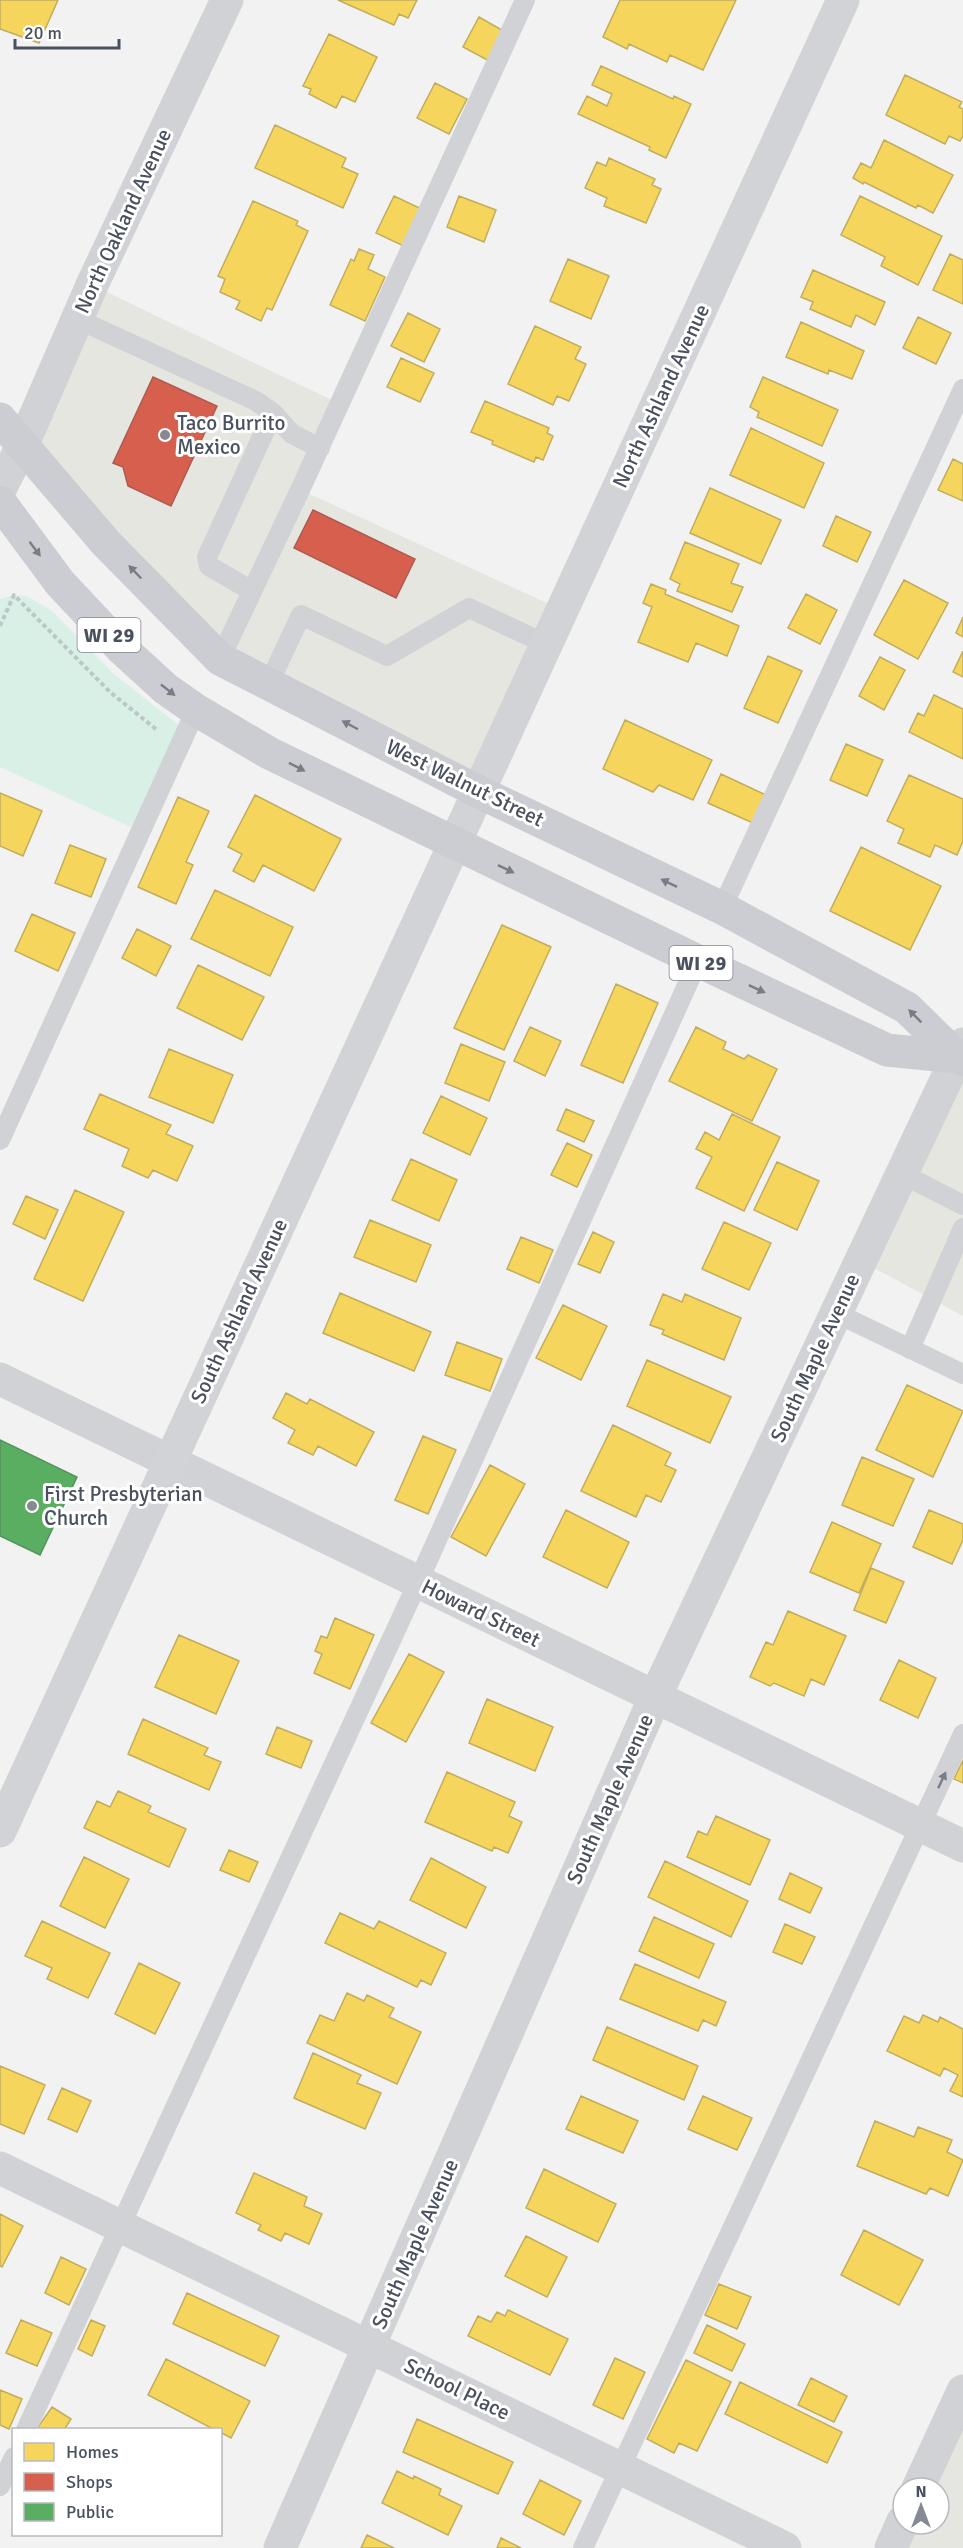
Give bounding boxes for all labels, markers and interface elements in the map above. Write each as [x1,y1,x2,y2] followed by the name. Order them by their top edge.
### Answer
[15,12,118,50] scale bar
[24,22,62,44] text: 20 m
[69,124,177,318] street label: North Oakland Avenue
[607,300,715,492] street label: North Ashland Avenue
[177,410,285,460] place label: Taco Burrito Mexico
[158,428,172,442] marker: Taco Burrito Mexico
[29,540,41,556] one-way arrow
[128,564,142,579] one-way arrow
[78,618,140,652] road number: WI 29
[160,684,176,696] one-way arrow
[342,721,359,730] one-way arrow
[382,734,548,832] street label: West Walnut Street
[288,762,305,771] one-way arrow
[497,864,514,873] one-way arrow
[661,878,678,887] one-way arrow
[670,946,732,980] road number: WI 29
[749,985,766,994] one-way arrow
[909,1010,923,1024] one-way arrow
[185,1215,293,1407] street label: South Ashland Avenue
[765,1270,865,1446] street label: South Maple Avenue
[44,1481,203,1531] place label: First Presbyterian Church
[25,1499,39,1513] marker: First Presbyterian Church
[418,1573,544,1653] street label: Howard Street
[561,1710,659,1888] street label: South Maple Avenue
[937,1770,947,1788] one-way arrow
[366,2155,464,2333] street label: South Maple Avenue
[400,2352,514,2426] street label: School Place
[12,2428,222,2536] legend
[66,2441,119,2463] text: Homes
[66,2471,113,2493] text: Shops
[891,2476,951,2536] north arrow
[915,2482,927,2502] text: N
[66,2501,114,2523] text: Public

